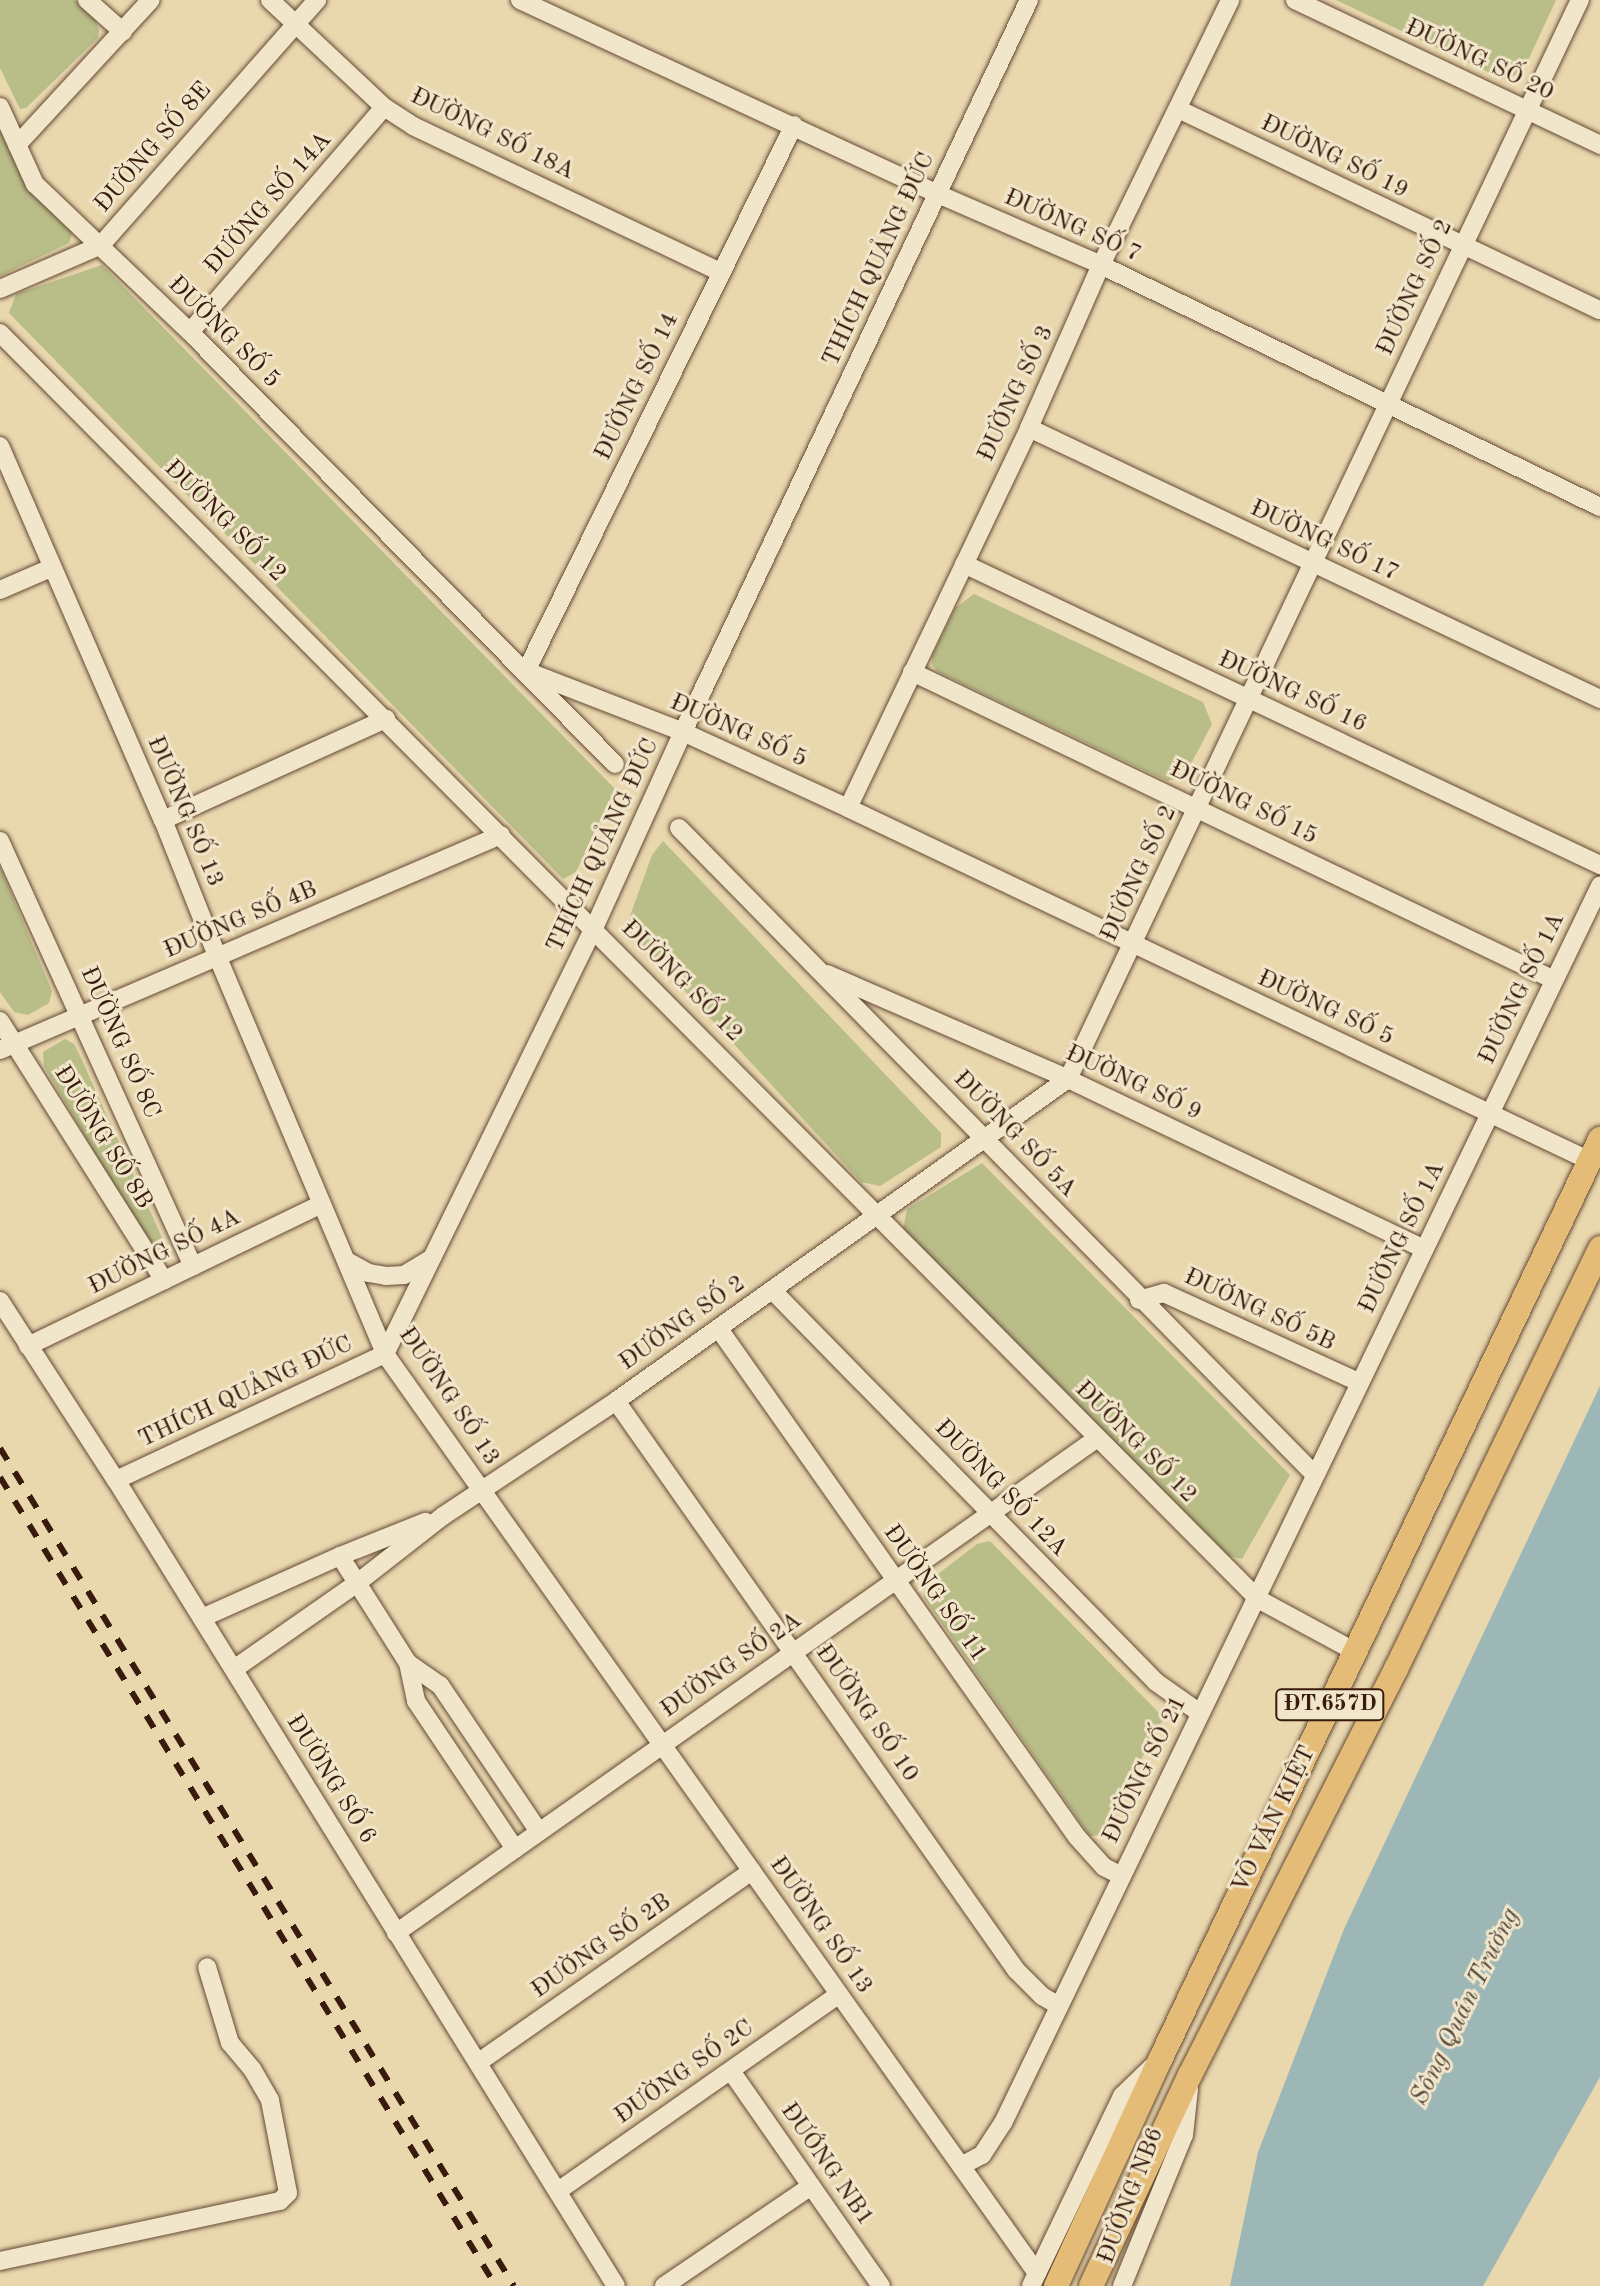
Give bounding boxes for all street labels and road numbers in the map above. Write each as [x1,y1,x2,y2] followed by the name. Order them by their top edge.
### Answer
[1400,14,1558,108] street label: ĐƯỜNG SỐ 20
[89,77,219,219] street label: ĐƯỜNG SỐ 8E
[405,83,579,187] street label: ĐƯỜNG SỐ 18A
[1255,110,1413,206] street label: ĐƯỜNG SỐ 19
[199,127,339,281] street label: ĐƯỜNG SỐ 14A
[818,148,942,372] street label: THÍCH QUẢNG ĐỨC
[999,184,1145,270] street label: ĐƯỜNG SỐ 7
[1372,215,1460,361] street label: ĐƯỜNG SỐ 2
[161,271,285,395] street label: ĐƯỜNG SỐ 5
[590,308,686,466] street label: ĐƯỜNG SỐ 14
[973,321,1061,467] street label: ĐƯỜNG SỐ 3
[157,455,291,589] street label: ĐƯỜNG SỐ 12
[1245,495,1403,589] street label: ĐƯỜNG SỐ 17
[1213,646,1371,740] street label: ĐƯỜNG SỐ 16
[665,689,811,775] street label: ĐƯỜNG SỐ 5
[139,732,229,892] street label: ĐƯỜNG SỐ 13
[542,734,666,958] street label: THÍCH QUẢNG ĐỨC
[1164,756,1322,852] street label: ĐƯỜNG SỐ 15
[1096,801,1184,947] street label: ĐƯỜNG SỐ 2
[160,876,322,966] street label: ĐƯỜNG SỐ 4B
[1474,908,1572,1070] street label: ĐƯỜNG SỐ 1A
[614,915,748,1049] street label: ĐƯỜNG SỐ 12
[73,963,165,1123] street label: ĐƯỜNG SỐ 8C
[1252,965,1398,1053] street label: ĐƯỜNG SỐ 5
[1060,1040,1206,1128] street label: ĐƯỜNG SỐ 9
[46,1061,158,1215] street label: ĐƯỜNG SỐ 8B
[946,1065,1082,1205] street label: ĐƯỜNG SỐ 5A
[1354,1157,1452,1319] street label: ĐƯỜNG SỐ 1A
[84,1204,246,1302] street label: ĐƯỜNG SỐ 4A
[1179,1263,1339,1359] street label: ĐƯỜNG SỐ 5B
[614,1270,752,1378] street label: ĐƯỜNG SỐ 2
[391,1322,505,1472] street label: ĐƯỜNG SỐ 13
[134,1331,358,1455] street label: THÍCH QUẢNG ĐỨC
[1068,1376,1202,1510] street label: ĐƯỜNG SỐ 12
[927,1414,1073,1564] street label: ĐƯỜNG SỐ 12A
[876,1520,992,1668] street label: ĐƯỜNG SỐ 11
[656,1607,808,1725] street label: ĐƯỜNG SỐ 2A
[808,1640,924,1788] street label: ĐƯỜNG SỐ 10
[1274,1687,1386,1723] road number: ĐT.657D
[1098,1691,1194,1849] street label: ĐƯỜNG SỐ 21
[279,1710,381,1850] street label: ĐƯỜNG SỐ 6
[1227,1742,1323,1898] street label: VÕ VĂN KIỆT
[762,1852,878,2000] street label: ĐƯỜNG SỐ 13
[527,1888,677,2006] street label: ĐƯỜNG SỐ 2B
[610,2014,760,2132] street label: ĐƯỜNG SỐ 2C
[773,2098,879,2232] street label: ĐƯỚNG NB1
[1093,2124,1171,2268] street label: ĐƯỜNG NB6

